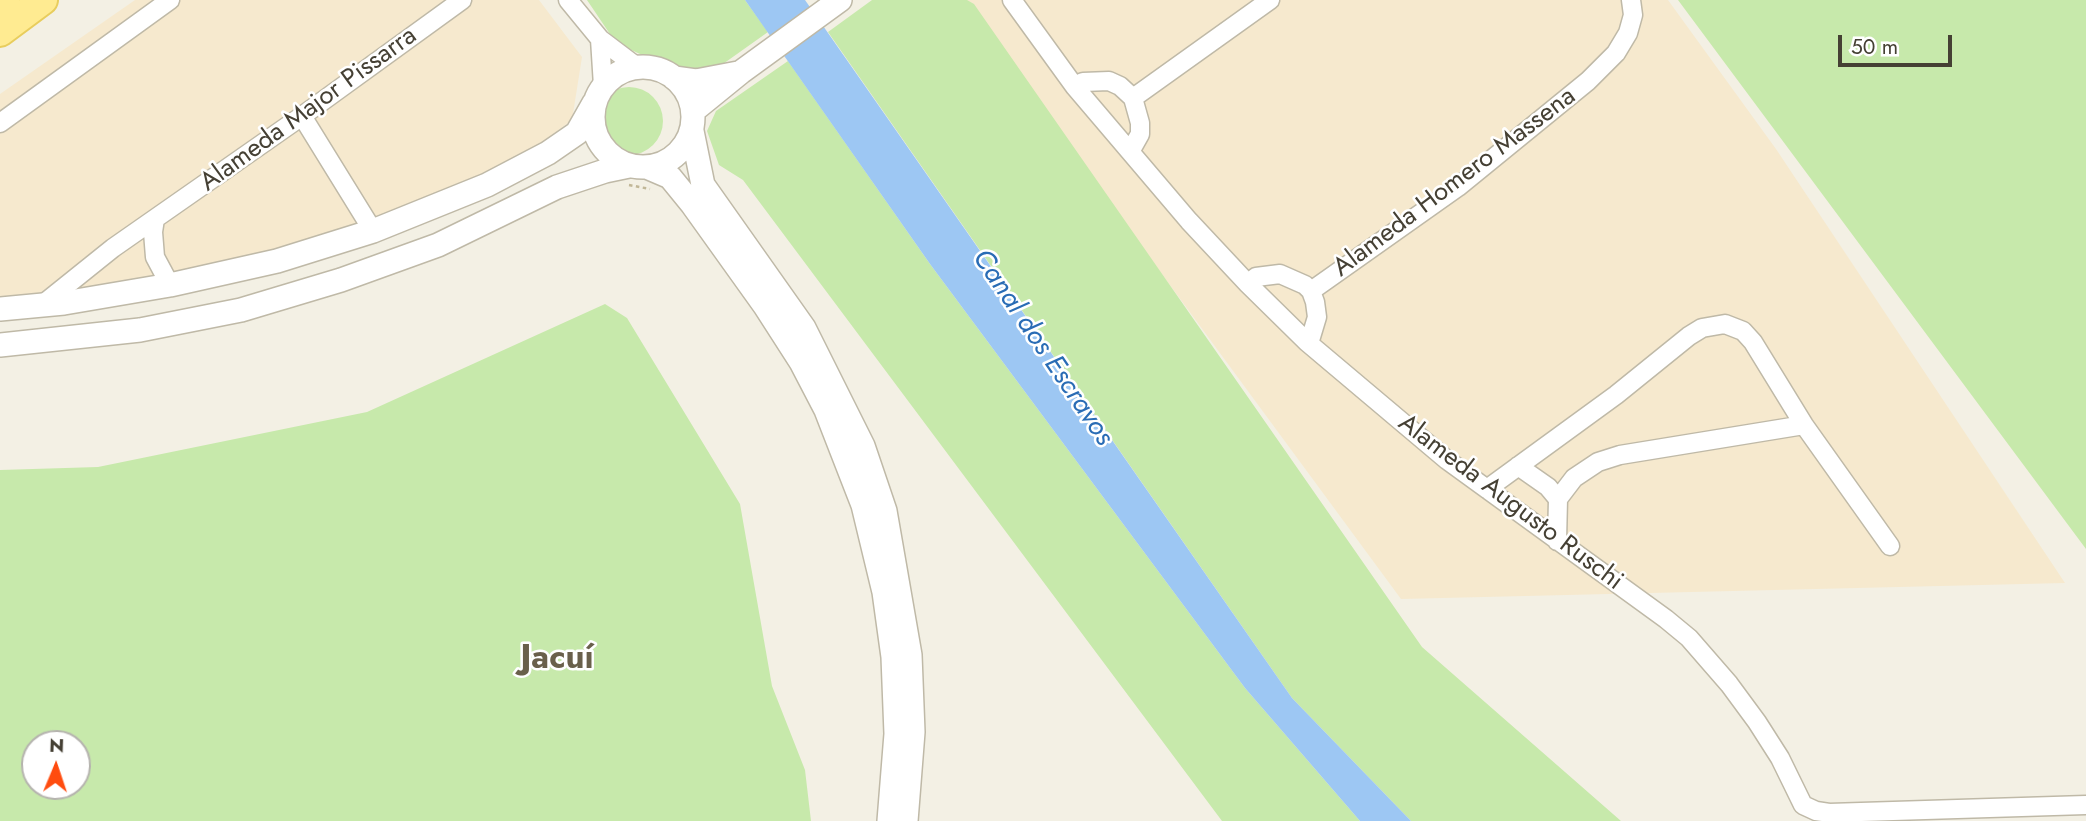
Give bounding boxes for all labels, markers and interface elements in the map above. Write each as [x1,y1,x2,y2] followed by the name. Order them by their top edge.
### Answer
[195,21,423,199] street label: Alameda Major Pissarra
[1841,21,1955,65] scale bar
[1851,32,1898,62] text: 50 m
[1328,82,1582,284] street label: Alameda Homero Massena
[964,244,1120,452] water label: Canal dos Escravos
[1391,408,1629,598] street label: Alameda Augusto Ruschi
[520,640,594,680] district label: Jacuí
[21,730,91,800] north arrow
[49,732,65,759] text: N

